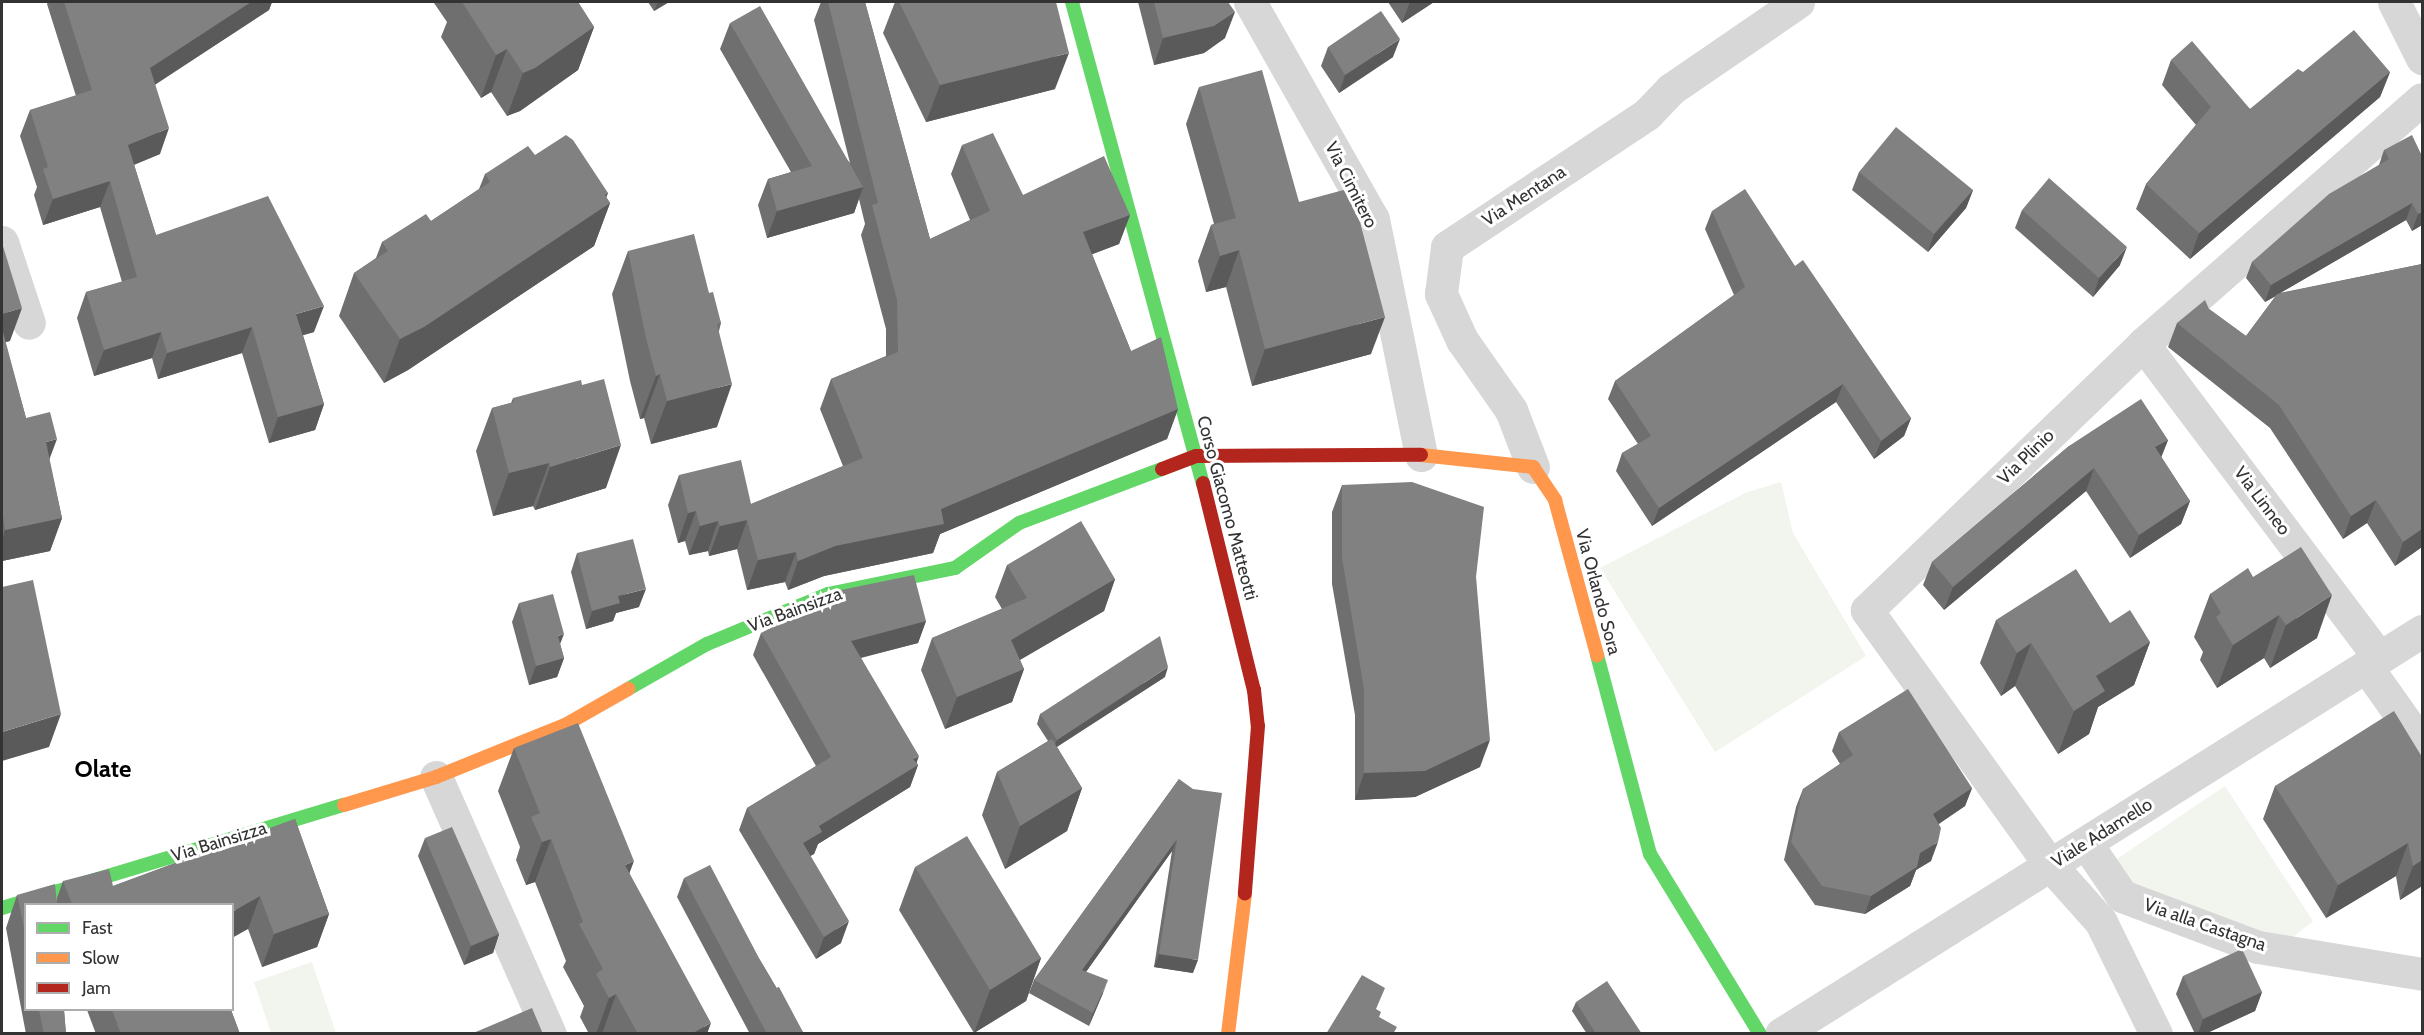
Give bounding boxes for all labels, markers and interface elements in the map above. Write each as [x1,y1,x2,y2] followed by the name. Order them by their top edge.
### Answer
[1320,138,1382,232] street label: Via Cimitero
[1478,161,1570,231] street label: Via Mentana
[1192,413,1262,603] street label: Corso Giacomo Matteotti
[1993,425,2059,489] street label: Via Plinio
[2229,462,2295,540] street label: Via Linneo
[1571,527,1625,657] street label: Via Orlando Sora
[745,583,845,637] street label: Via Bainsizza
[75,755,131,783] district label: Olate
[2048,794,2156,872] street label: Viale Adamello
[169,817,269,867] street label: Via Bainsizza
[2141,894,2269,956] street label: Via alla Castagna
[24,903,234,1011] legend
[82,917,113,939] text: Fast
[82,947,119,969] text: Slow
[82,977,111,999] text: Jam

